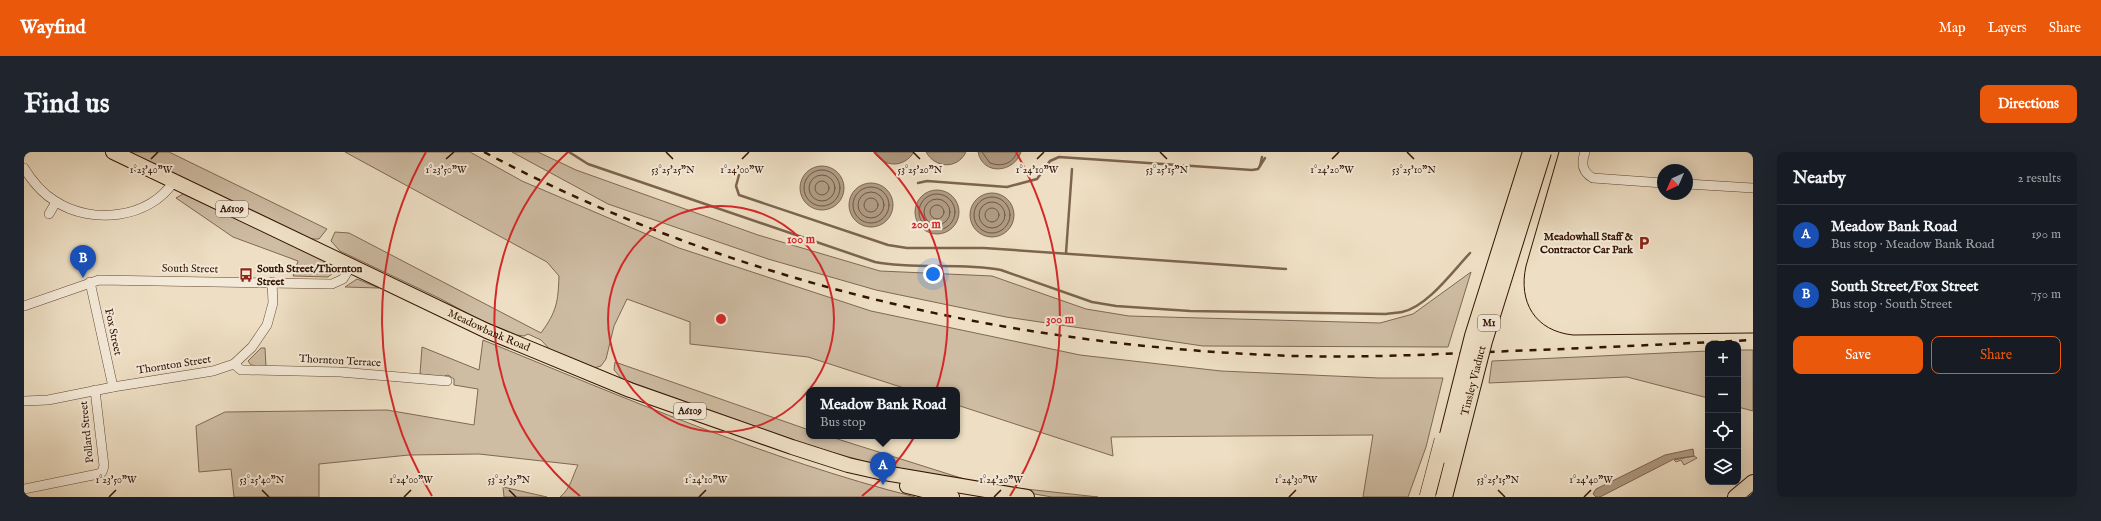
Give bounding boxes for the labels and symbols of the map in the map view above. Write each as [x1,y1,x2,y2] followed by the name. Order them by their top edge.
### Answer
[130,164,173,177] text: 1°23'40"W
[425,164,467,177] text: 1°23'50"W
[651,164,695,177] text: 53°25'25"N
[720,164,764,177] text: 1°24'00"W
[898,164,943,177] text: 53°25'20"N
[1016,164,1059,177] text: 1°24'10"W
[1146,164,1189,177] text: 53°25'15"N
[1310,164,1354,177] text: 1°24'20"W
[1392,164,1436,177] text: 53°25'10"N
[1657,164,1693,200] north arrow
[216,201,248,217] road number: A6109
[911,217,941,232] text: 200 m
[1540,230,1634,257] place label: Meadowhall Staff & Contractor Car Park
[787,232,816,247] text: 100 m
[1636,235,1652,251] parking icon: Meadowhall Staff & Contractor Car Park
[70,245,96,278] pin: B
[162,262,219,276] street label: South Street
[257,262,363,289] place label: South Street/Thornton Street
[923,264,943,284] your location
[238,267,254,283] bus stop icon: South Street/Thornton Street
[445,306,532,355] street label: Meadowbank Road
[101,307,125,357] street label: Fox Street
[714,312,728,326] centre of rings
[1046,312,1075,327] text: 300 m
[1478,315,1500,331] road number: M1
[1458,344,1490,417] street label: Tinsley Viaduct
[136,352,212,378] street label: Thornton Street
[299,352,381,370] street label: Thornton Terrace
[77,400,97,464] street label: Pollard Street
[674,403,706,419] road number: A6109
[870,452,896,485] pin: A
[95,474,137,487] text: 1°23'50"W
[239,474,285,487] text: 53°25'40"N
[389,474,433,487] text: 1°24'00"W
[488,474,531,487] text: 53°25'35"N
[685,474,728,487] text: 1°24'10"W
[979,474,1023,487] text: 1°24'20"W
[1275,474,1318,487] text: 1°24'30"W
[1477,474,1520,487] text: 53°25'15"N
[1569,474,1613,487] text: 1°24'40"W

